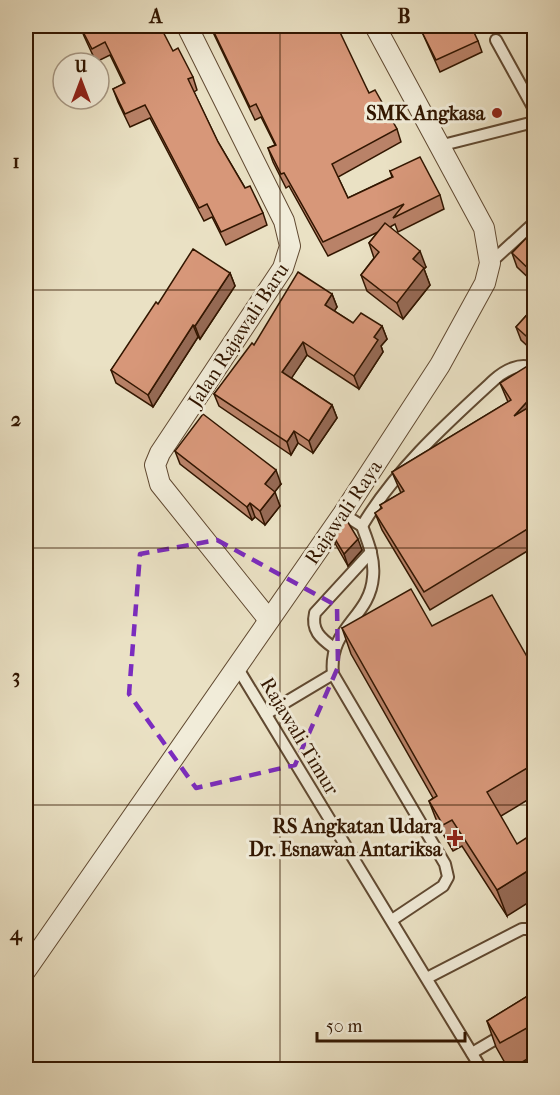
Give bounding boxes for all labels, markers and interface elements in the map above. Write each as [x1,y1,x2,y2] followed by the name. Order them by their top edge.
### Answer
[148,5,164,28] text: A
[397,5,411,28] text: B
[51,51,111,111] north arrow
[74,57,88,76] text: U
[366,102,486,125] place label: SMK Angkasa
[490,106,504,120] marker: SMK Angkasa
[12,150,20,173] text: 1
[182,258,294,413] street label: Jalan Rajawali Baru
[11,408,21,431] text: 2
[300,455,387,569] street label: Rajawali Raya
[12,665,20,688] text: 3
[255,673,344,800] street label: Rajawali Timur
[249,815,443,861] place label: RS Angkatan Udara Dr. Esnawan Antariksa
[446,829,464,847] marker: RS Angkatan Udara Dr. Esnawan Antariksa
[9,922,23,946] text: 4
[317,1005,466,1043] scale bar
[326,1016,363,1037] text: 50 m

